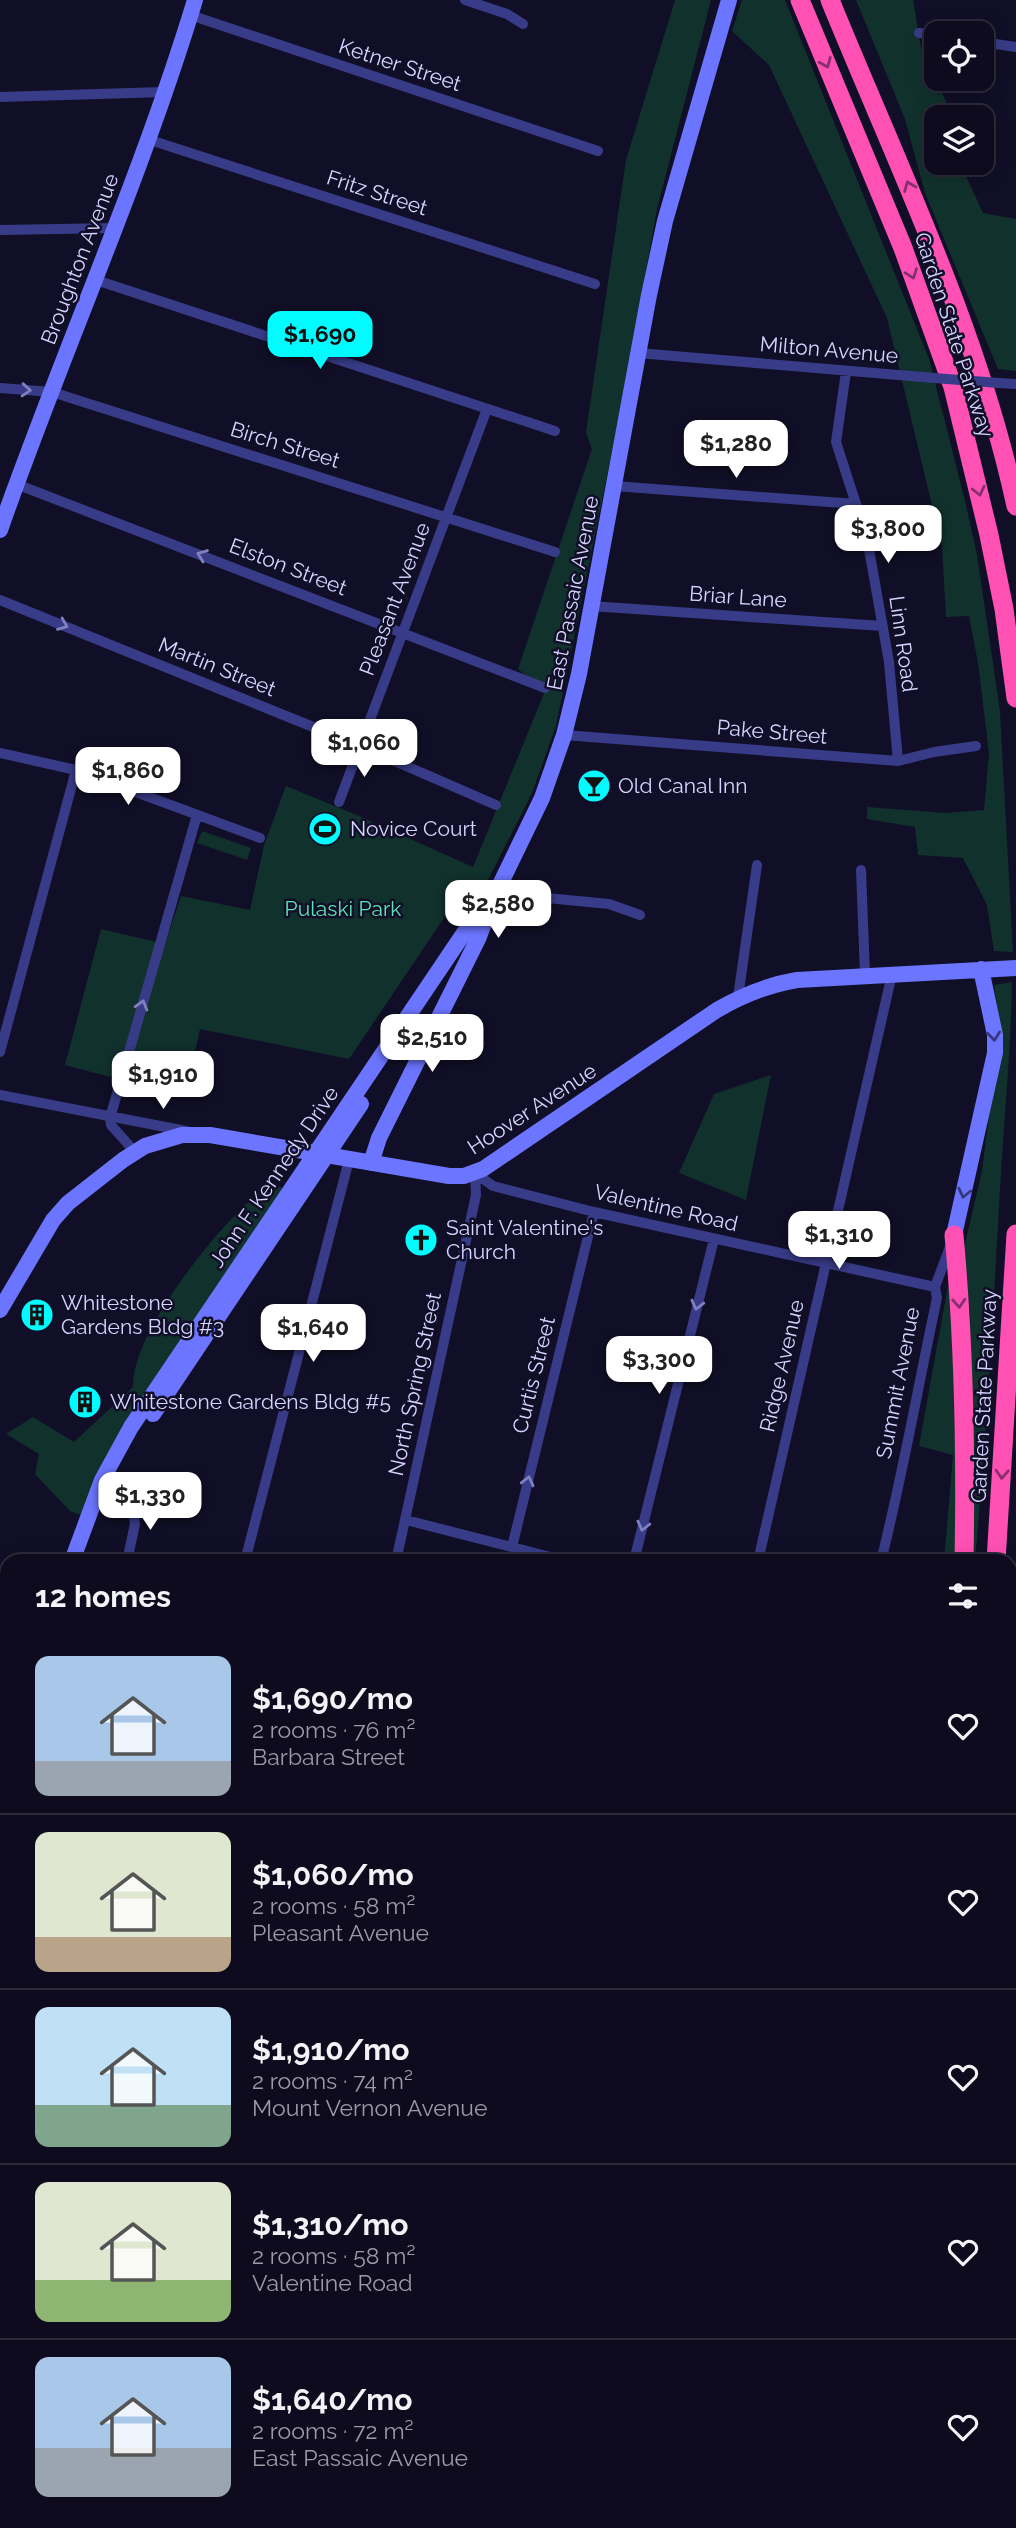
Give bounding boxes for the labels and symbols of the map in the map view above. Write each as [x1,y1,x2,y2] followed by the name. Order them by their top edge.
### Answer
[336,33,464,96] street label: Ketner Street
[818,56,832,68] one-way arrow
[324,164,431,221] street label: Fritz Street
[35,170,124,348] street label: Broughton Avenue
[903,181,917,193] one-way arrow
[909,229,999,441] street label: Garden State Parkway
[904,267,918,279] one-way arrow
[263,312,377,371] pin: $1,690
[759,331,899,368] street label: Milton Avenue
[21,382,32,397] one-way arrow
[227,416,343,473] street label: Birch Street
[679,420,793,480] pin: $1,280
[971,485,985,497] one-way arrow
[541,494,604,692] street label: East Passaic Avenue
[831,505,945,565] pin: $3,800
[354,519,435,679] street label: Pleasant Avenue
[226,533,350,600] street label: Elston Street
[196,549,208,563] one-way arrow
[688,581,788,612] street label: Briar Lane
[884,594,923,694] street label: Linn Road
[57,617,69,631] one-way arrow
[155,632,280,701] street label: Martin Street
[716,714,828,749] street label: Pake Street
[307,720,421,779] pin: $1,060
[71,748,185,807] pin: $1,860
[575,767,613,805] bar icon: Old Canal Inn
[618,773,748,798] place label: Old Canal Inn
[306,810,344,848] sports icon: Novice Court
[350,816,477,841] place label: Novice Court
[441,880,555,940] pin: $2,580
[285,896,401,921] park label: Pulaski Park
[134,999,149,1011] one-way arrow
[375,1014,489,1074] pin: $2,510
[986,1031,1001,1042] one-way arrow
[106,1052,220,1111] pin: $1,910
[463,1058,601,1159] street label: Hoover Avenue
[204,1081,344,1272] street label: John F. Kennedy Drive
[592,1179,740,1236] street label: Valentine Road
[957,1187,972,1199] one-way arrow
[782,1212,896,1271] pin: $1,310
[446,1215,603,1264] place label: Saint Valentine's Church
[402,1221,440,1259] church icon: Saint Valentine's Church
[965,1288,1002,1504] street label: Garden State Parkway
[61,1290,224,1339] place label: Whitestone Gardens Bldg #3
[383,1290,446,1478] street label: North Spring Street
[18,1296,56,1334] building icon: Whitestone Gardens Bldg #3
[754,1297,809,1434] street label: Ridge Avenue
[952,1298,967,1309] one-way arrow
[691,1299,705,1311] one-way arrow
[256,1304,370,1364] pin: $1,640
[871,1305,924,1461] street label: Summit Avenue
[507,1314,560,1436] street label: Curtis Street
[602,1336,716,1396] pin: $3,300
[66,1383,104,1421] building icon: Whitestone Gardens Bldg #5
[110,1389,391,1414] place label: Whitestone Gardens Bldg #5
[995,1469,1010,1480] one-way arrow
[93,1472,207,1532] pin: $1,330
[520,1475,534,1487] one-way arrow
[637,1520,651,1532] one-way arrow

